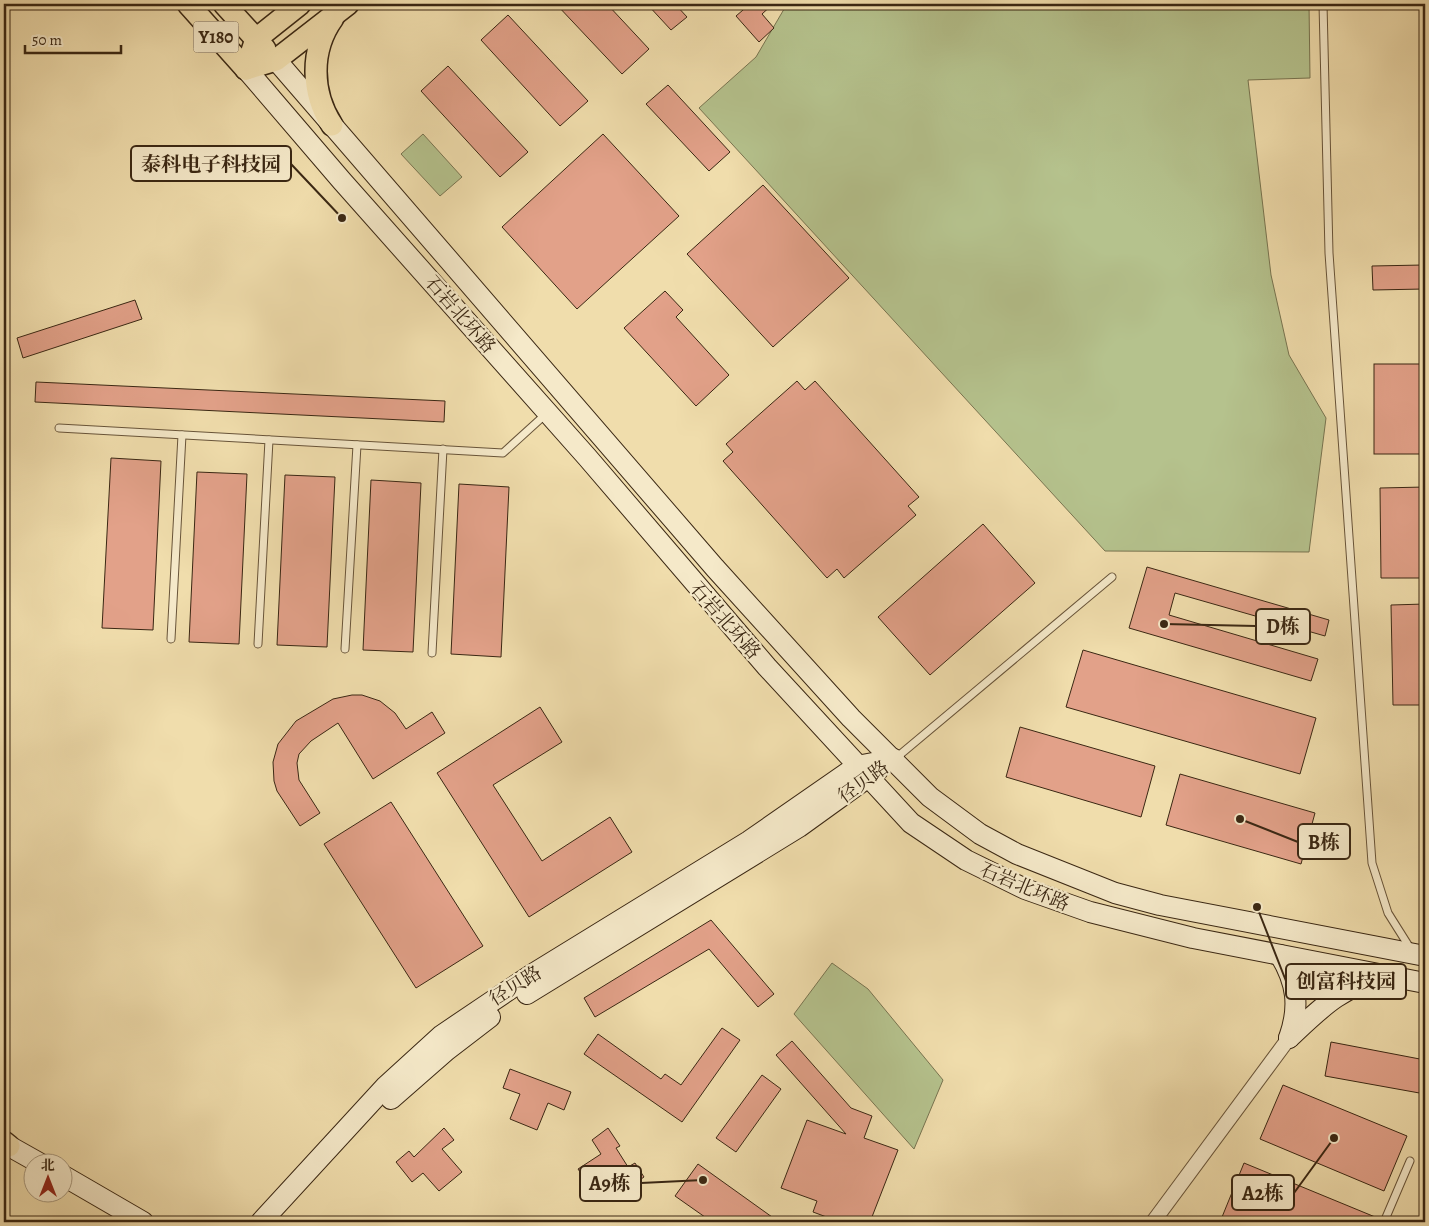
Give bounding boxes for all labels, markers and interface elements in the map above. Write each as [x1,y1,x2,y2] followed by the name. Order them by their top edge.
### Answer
[25,22,121,54] scale bar
[194,22,238,52] road number: Y180
[32,30,62,50] text: 50 m
[131,146,291,181] callout: 泰科电子科技园
[141,151,281,178] text: 泰科电子科技园
[419,270,501,359] street label: 石岩北环路
[684,576,766,665] street label: 石岩北环路
[1256,609,1310,644] callout: D栋
[1266,613,1300,640] text: D栋
[833,755,894,809] street label: 径贝路
[1298,824,1350,859] callout: B栋
[1308,829,1340,856] text: B栋
[976,856,1073,917] street label: 石岩北环路
[484,960,547,1012] street label: 径贝路
[1286,964,1406,999] callout: 创富科技园
[1296,968,1396,995] text: 创富科技园
[22,1154,72,1204] north arrow
[41,1156,55,1175] text: 北
[580,1166,641,1201] callout: A9栋
[588,1170,631,1197] text: A9栋
[1232,1175,1294,1210] callout: A2栋
[1241,1180,1284,1207] text: A2栋

